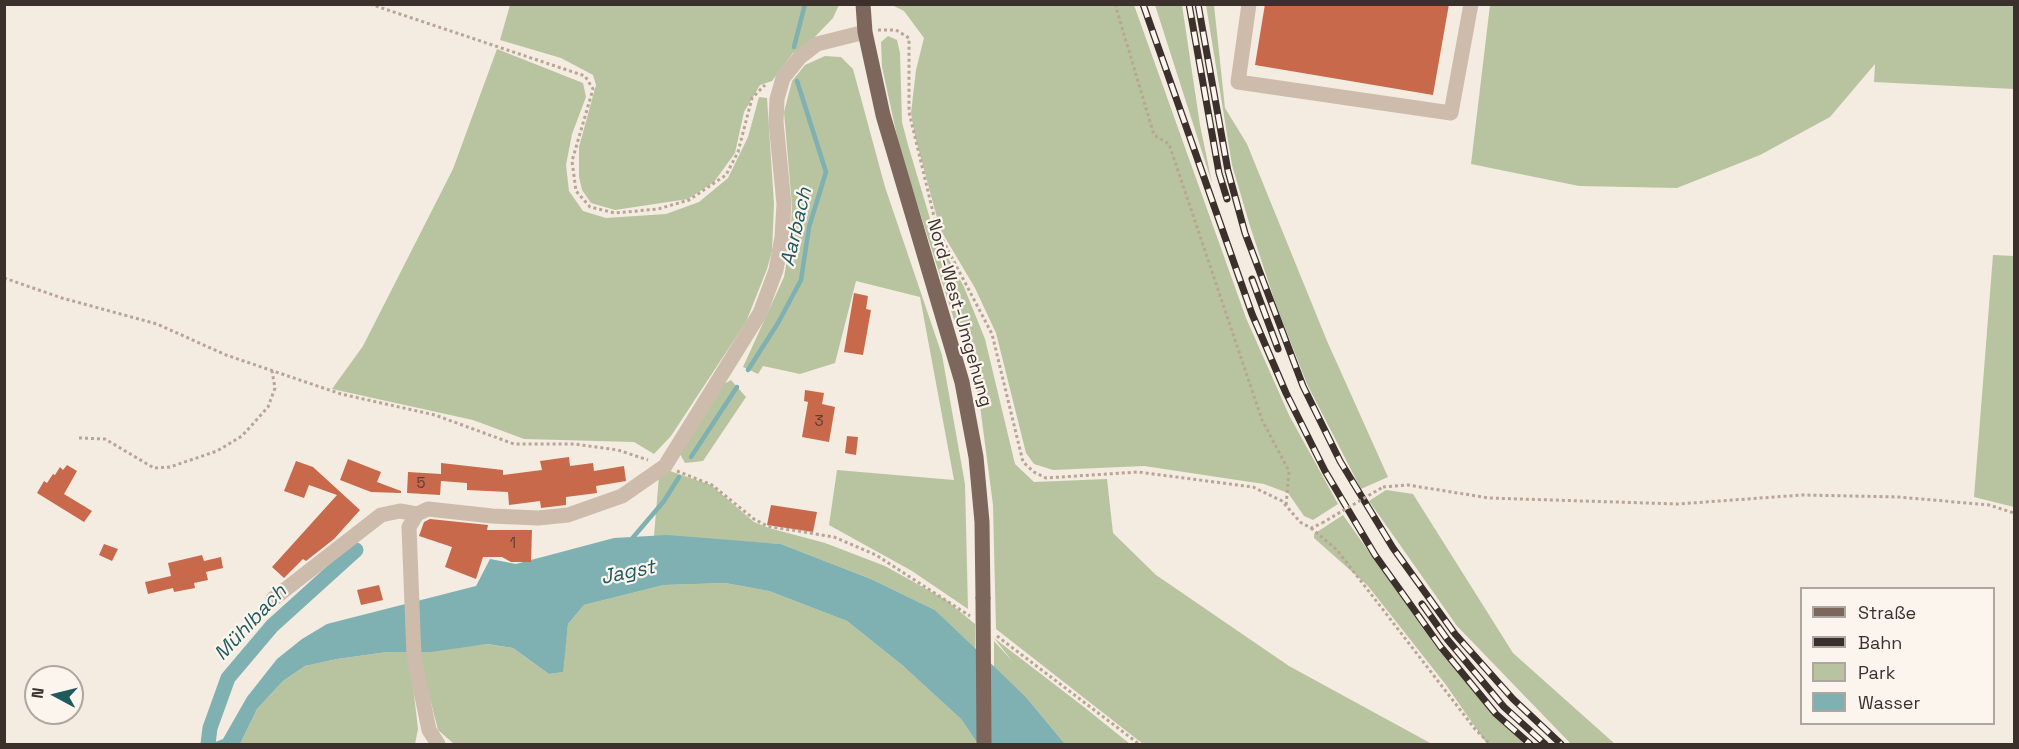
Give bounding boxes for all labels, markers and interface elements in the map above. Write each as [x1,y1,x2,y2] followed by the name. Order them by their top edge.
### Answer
[776,185,818,269] water label: Aarbach
[922,216,996,410] street label: Nord-West-Umgehung
[814,413,824,431] house number: 3
[417,475,425,493] house number: 5
[510,535,516,553] house number: 1
[599,556,657,590] water label: Jagst
[210,580,292,666] water label: Mühlbach
[1800,587,1995,725] legend
[1858,601,1916,624] text: Straße
[1858,631,1902,654] text: Bahn
[1858,661,1895,684] text: Park
[24,665,84,725] north arrow
[27,686,49,700] text: N
[1858,691,1920,714] text: Wasser

